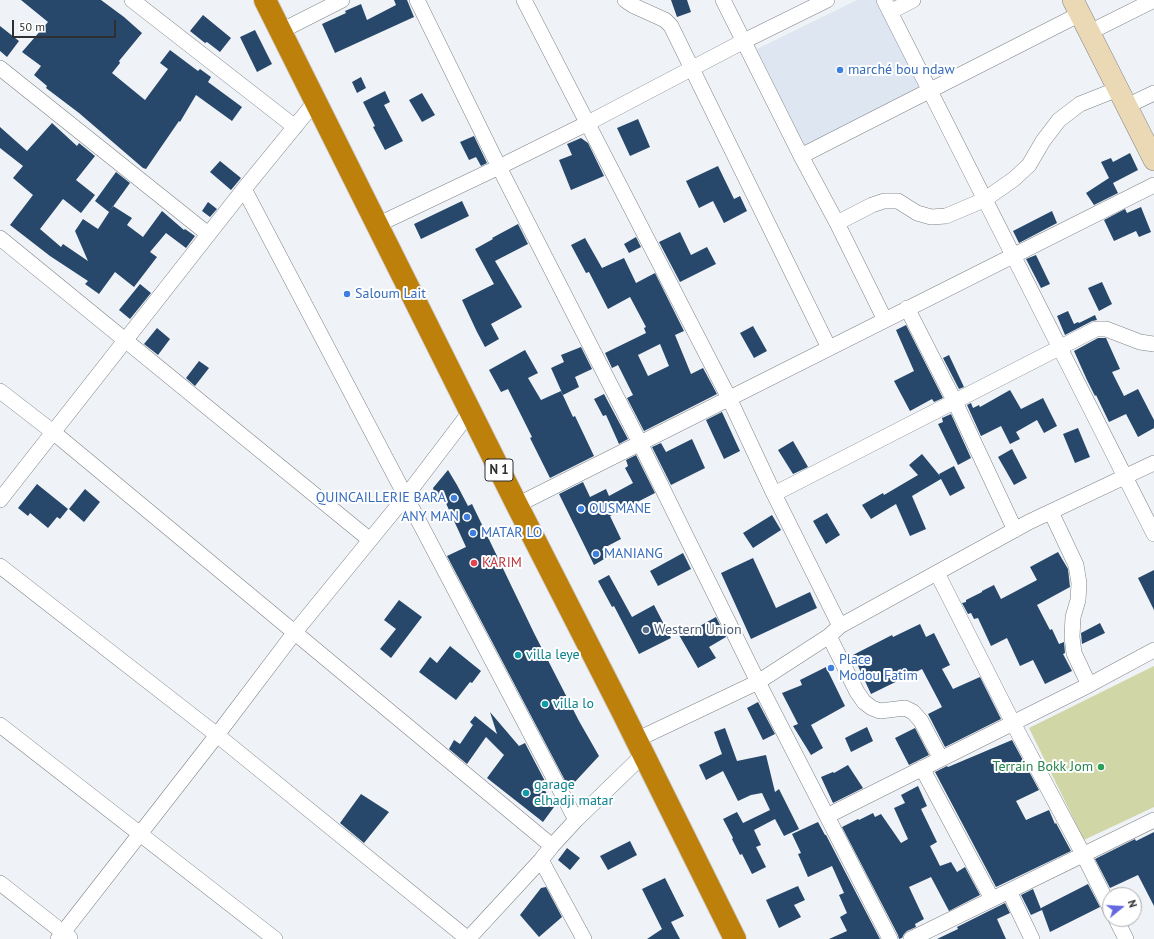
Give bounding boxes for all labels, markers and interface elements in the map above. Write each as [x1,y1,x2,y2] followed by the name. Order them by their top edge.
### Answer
[14,12,118,38] scale bar
[19,19,45,34] text: 50 m
[848,62,955,78] place label: marché bou ndaw
[835,65,845,75] marker: marché bou ndaw
[355,286,426,302] place label: Saloum Lait
[342,289,352,299] marker: Saloum Lait
[485,459,513,481] road number: N 1
[316,490,446,506] place label: QUINCAILLERIE BARA
[449,493,459,503] marker: QUINCAILLERIE BARA
[589,501,651,517] place label: OUSMANE
[576,504,586,514] marker: OUSMANE
[401,509,459,525] place label: ANY MAN
[462,512,472,522] marker: ANY MAN
[481,525,542,541] place label: MATAR LO
[468,528,478,538] marker: MATAR LO
[604,546,663,562] place label: MANIANG
[591,549,601,559] marker: MANIANG
[482,555,522,571] place label: KARIM
[469,558,479,568] marker: KARIM
[654,622,742,638] place label: Western Union
[641,625,651,635] marker: Western Union
[526,647,580,663] place label: villa leye
[513,650,523,660] marker: villa leye
[839,652,918,684] place label: Place Modou Fatim
[826,663,836,673] marker: Place Modou Fatim
[553,696,594,712] place label: villa lo
[540,699,550,709] marker: villa lo
[993,759,1093,775] place label: Terrain Bokk Jom
[1096,762,1106,772] marker: Terrain Bokk Jom
[534,777,613,810] place label: garage elhadji matar
[521,788,531,798] marker: garage elhadji matar
[1102,887,1142,927] north arrow
[1125,898,1140,909] text: N

